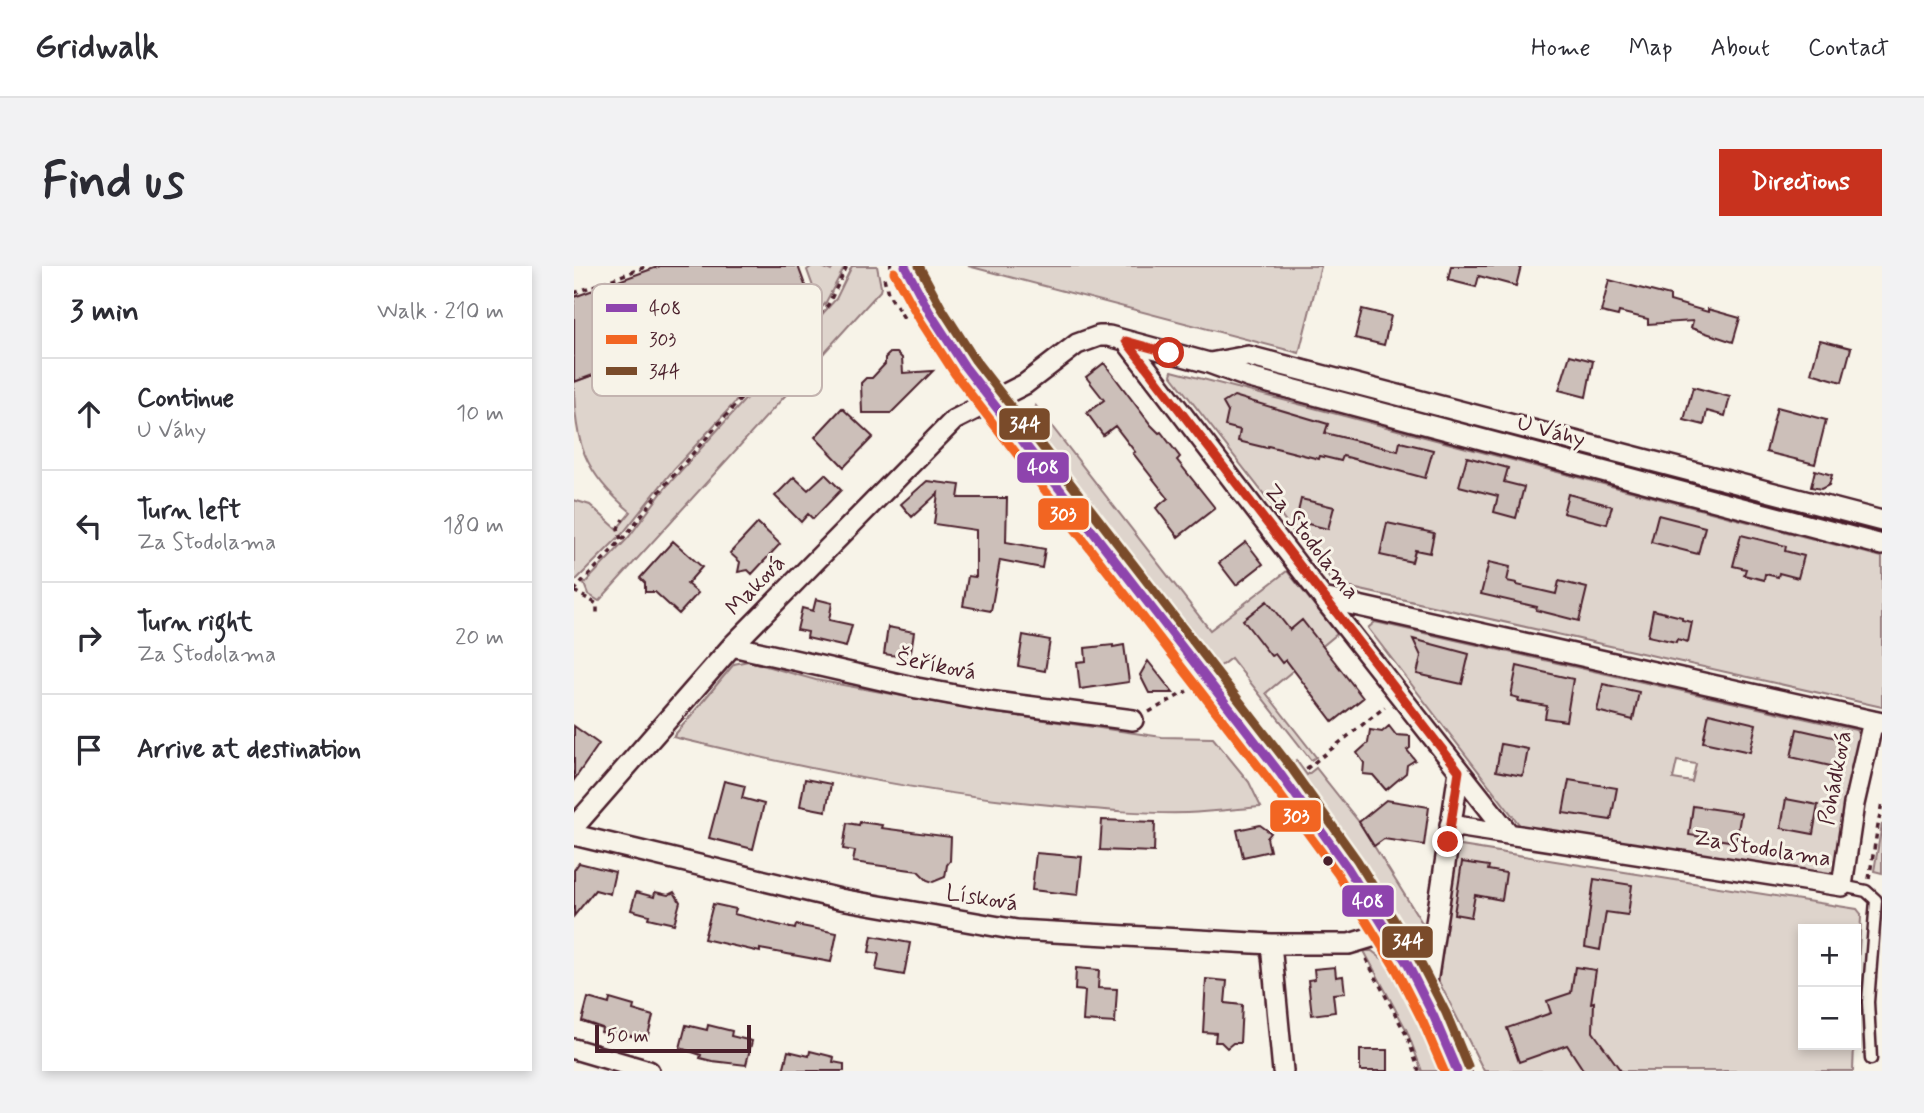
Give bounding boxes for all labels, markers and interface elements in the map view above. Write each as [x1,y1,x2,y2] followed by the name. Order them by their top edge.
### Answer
[35,26,159,70] text: Gridwalk
[1531,33,1591,64] text: Home
[1629,33,1673,64] text: Map
[1711,33,1770,64] text: About
[1808,33,1889,64] text: Contact
[1719,149,1882,216] button: Directions
[42,150,185,215] text: Find us
[592,284,822,396] legend
[70,292,139,331] text: 3 min
[377,297,504,327] text: Walk · 210 m
[649,297,681,322] text: 408
[649,328,676,353] text: 303
[1153,337,1184,368] route start
[649,360,680,385] text: 344
[137,382,234,416] text: Continue
[70,395,108,433] icon: ahead
[456,399,504,429] text: 10 m
[998,407,1051,441] line badge: 344
[1514,409,1588,455] street label: U Váhy
[1009,413,1041,438] text: 344
[137,416,206,446] text: U Váhy
[1016,451,1070,484] line badge: 408
[1027,456,1059,481] text: 408
[1256,478,1366,606] street label: Za Stodolama
[137,494,241,528] text: Turn left
[1037,497,1090,531] line badge: 303
[1049,503,1077,528] text: 303
[70,507,108,545] icon: left
[443,511,504,541] text: 180 m
[137,528,276,558] text: Za Stodolama
[720,549,792,623] street label: Maková
[137,606,253,640] text: Turn right
[70,619,108,657] icon: right
[455,623,504,653] text: 20 m
[137,640,276,670] text: Za Stodolama
[893,644,979,688] street label: Šeříková
[1812,728,1860,828] street label: Pohádková
[70,731,108,769] icon: arrive
[137,733,361,767] text: Arrive at destination
[1269,799,1322,833] line badge: 303
[1282,805,1310,830] text: 303
[1691,823,1833,875] street label: Za Stodolama
[1432,826,1463,857] route end
[1321,854,1335,868] unlabelled marker
[944,879,1020,919] street label: Lísková
[1341,884,1395,918] line badge: 408
[1352,890,1384,915] text: 408
[1798,924,1861,1050] map controls
[1798,924,1861,987] button: +
[1381,925,1434,959] line badge: 344
[1392,930,1424,955] text: 344
[1798,987,1861,1050] button: −
[595,1022,751,1054] scale bar
[606,1024,649,1049] text: 50 m

